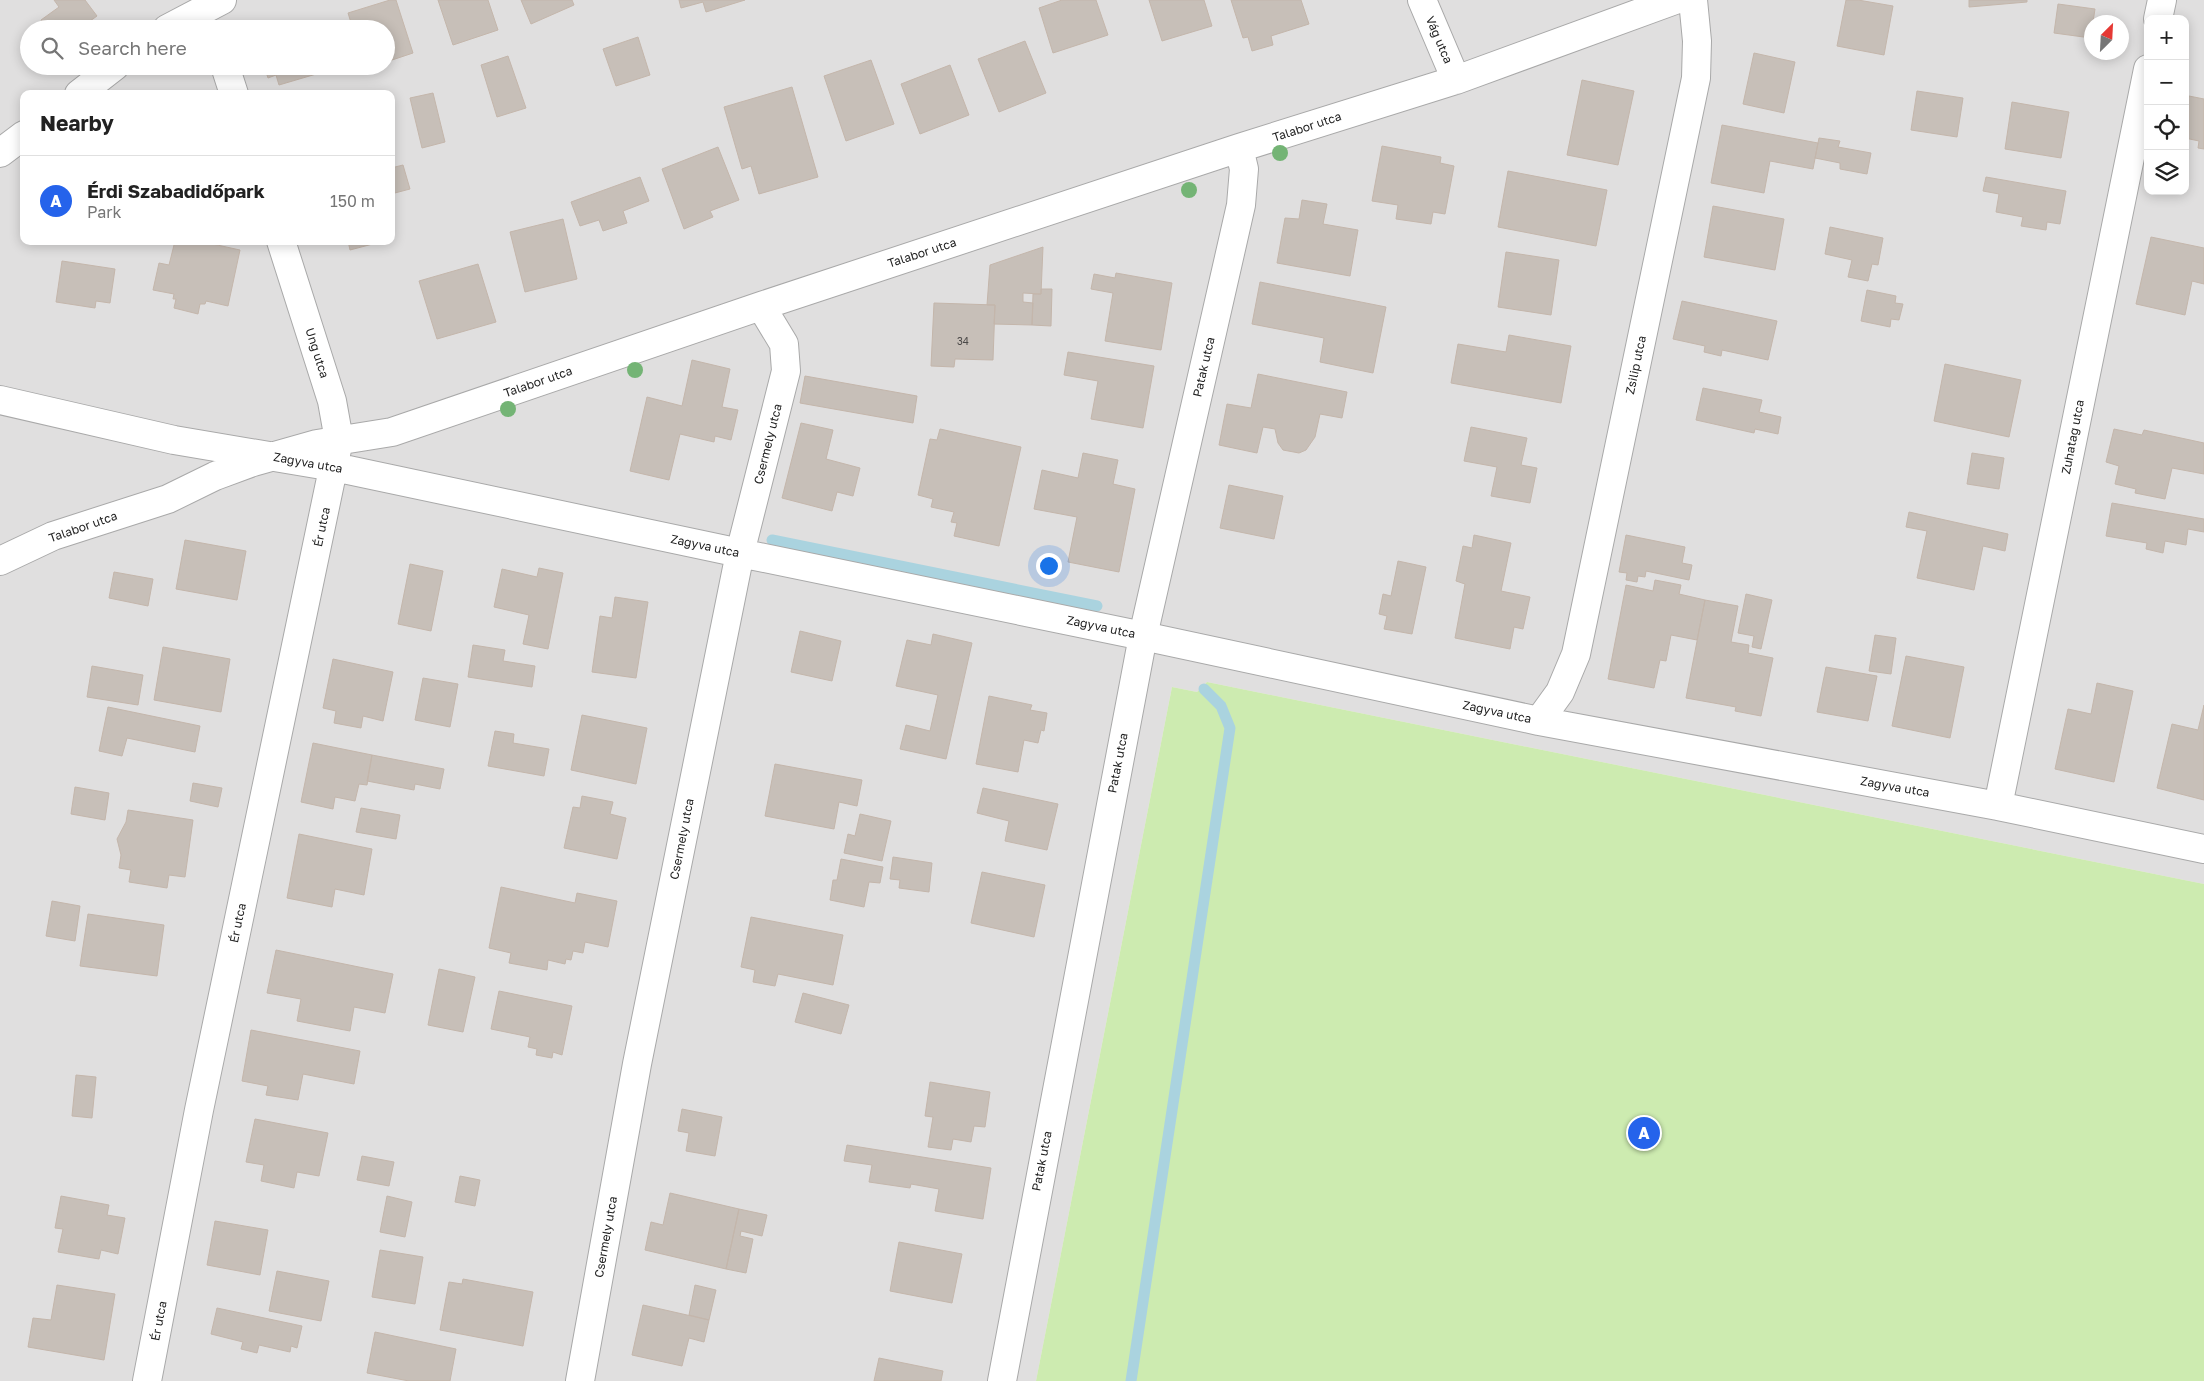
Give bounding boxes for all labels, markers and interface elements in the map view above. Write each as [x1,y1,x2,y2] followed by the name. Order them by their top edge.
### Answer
[1423,14,1456,66] street label: Vág utca
[2084,15,2129,60] north arrow
[2144,15,2189,195] map controls
[2144,15,2189,60] button: +
[20,20,395,75] search box
[38,34,66,62] icon: search
[78,36,187,59] text: Search here
[2144,60,2189,105] button: −
[2144,105,2189,150] button: locate
[1271,108,1343,145] street label: Talabor utca
[40,110,114,136] text: Nearby
[2144,150,2189,195] button: layers
[87,179,265,202] text: Érdi Szabadidőpark
[50,191,62,211] text: A
[330,191,375,211] text: 150 m
[87,202,122,222] text: Park
[886,234,958,271] street label: Talabor utca
[302,326,333,380] street label: Ung utca
[1622,334,1649,396] street label: Zsilip utca
[957,335,969,347] house number: 34
[1189,335,1218,398] street label: Patak utca
[502,363,574,400] street label: Talabor utca
[2058,398,2087,475] street label: Zuhatag utca
[750,402,785,486] street label: Csermely utca
[272,449,344,476] street label: Zagyva utca
[310,506,333,548] street label: Ér utca
[47,508,119,545] street label: Talabor utca
[669,531,741,560] street label: Zagyva utca
[1036,553,1062,579] your location
[1065,612,1137,641] street label: Zagyva utca
[1461,697,1533,726] street label: Zagyva utca
[1104,731,1131,794] street label: Patak utca
[1859,773,1931,800] street label: Zagyva utca
[666,797,697,881] street label: Csermely utca
[226,902,249,944] street label: Ér utca
[1628,1114,1660,1152] pin: A
[1028,1129,1055,1192] street label: Patak utca
[591,1195,620,1279] street label: Csermely utca
[147,1300,170,1342] street label: Ér utca

